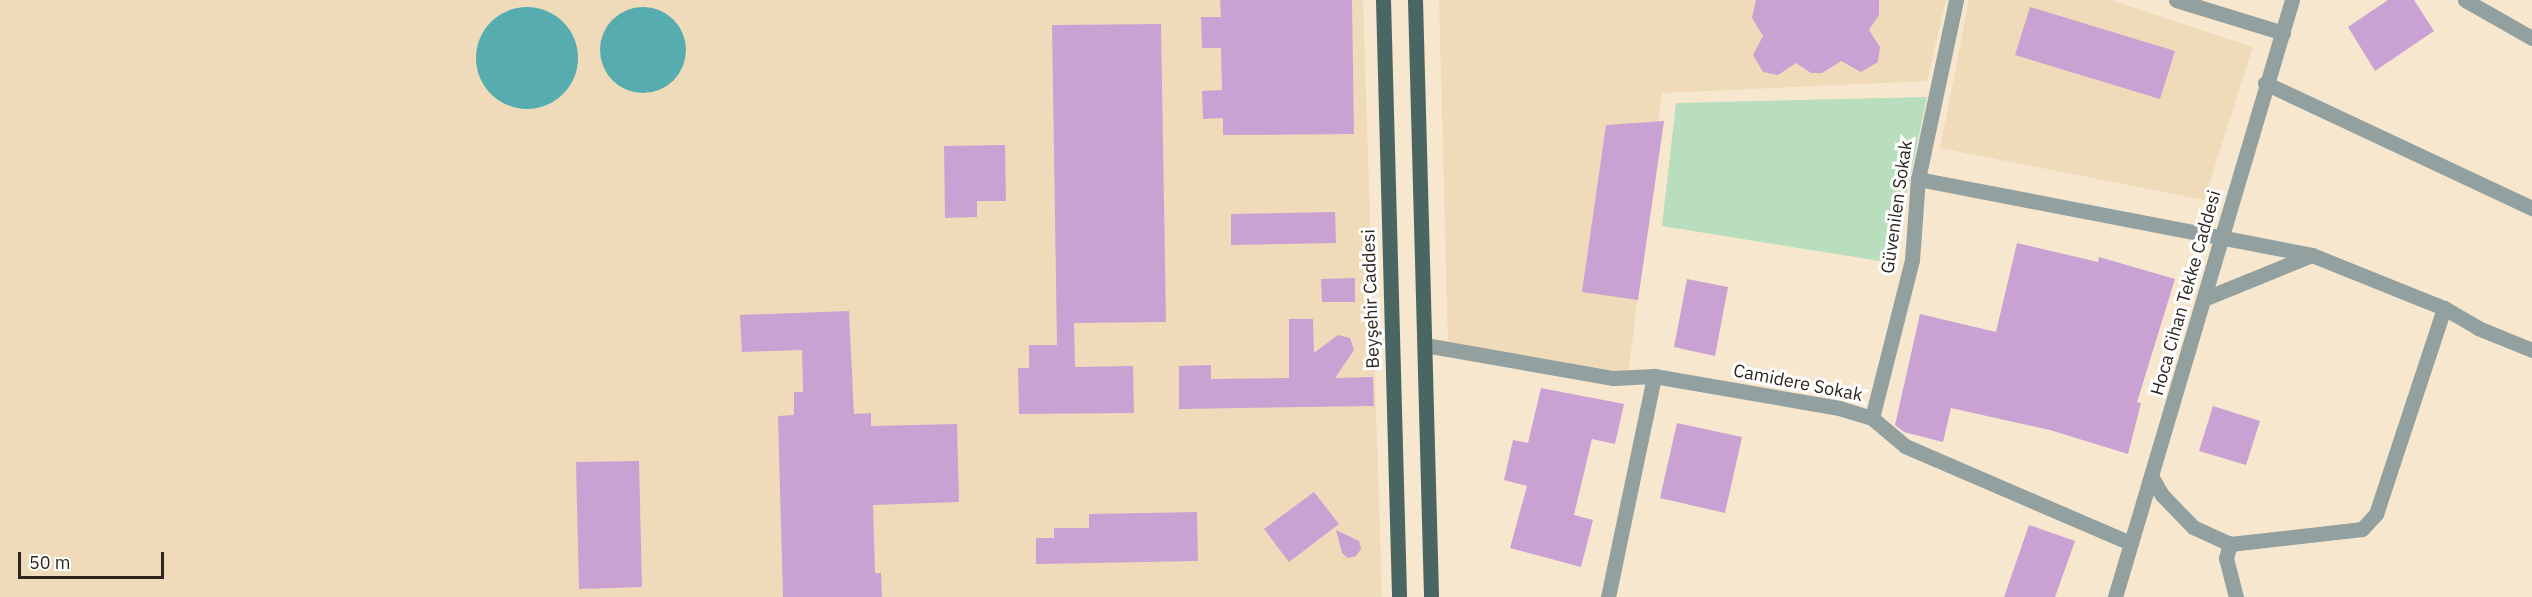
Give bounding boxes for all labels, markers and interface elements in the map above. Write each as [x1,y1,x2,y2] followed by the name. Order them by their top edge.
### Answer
[1877,139,1917,275] street label: Güvenilen Sokak
[2146,188,2226,398] street label: Hoca Cihan Tekke Caddesi
[1358,229,1384,369] street label: Beyşehir Caddesi
[1732,360,1864,406] street label: Camidere Sokak
[21,540,166,578] scale bar
[29,551,71,574] text: 50 m

